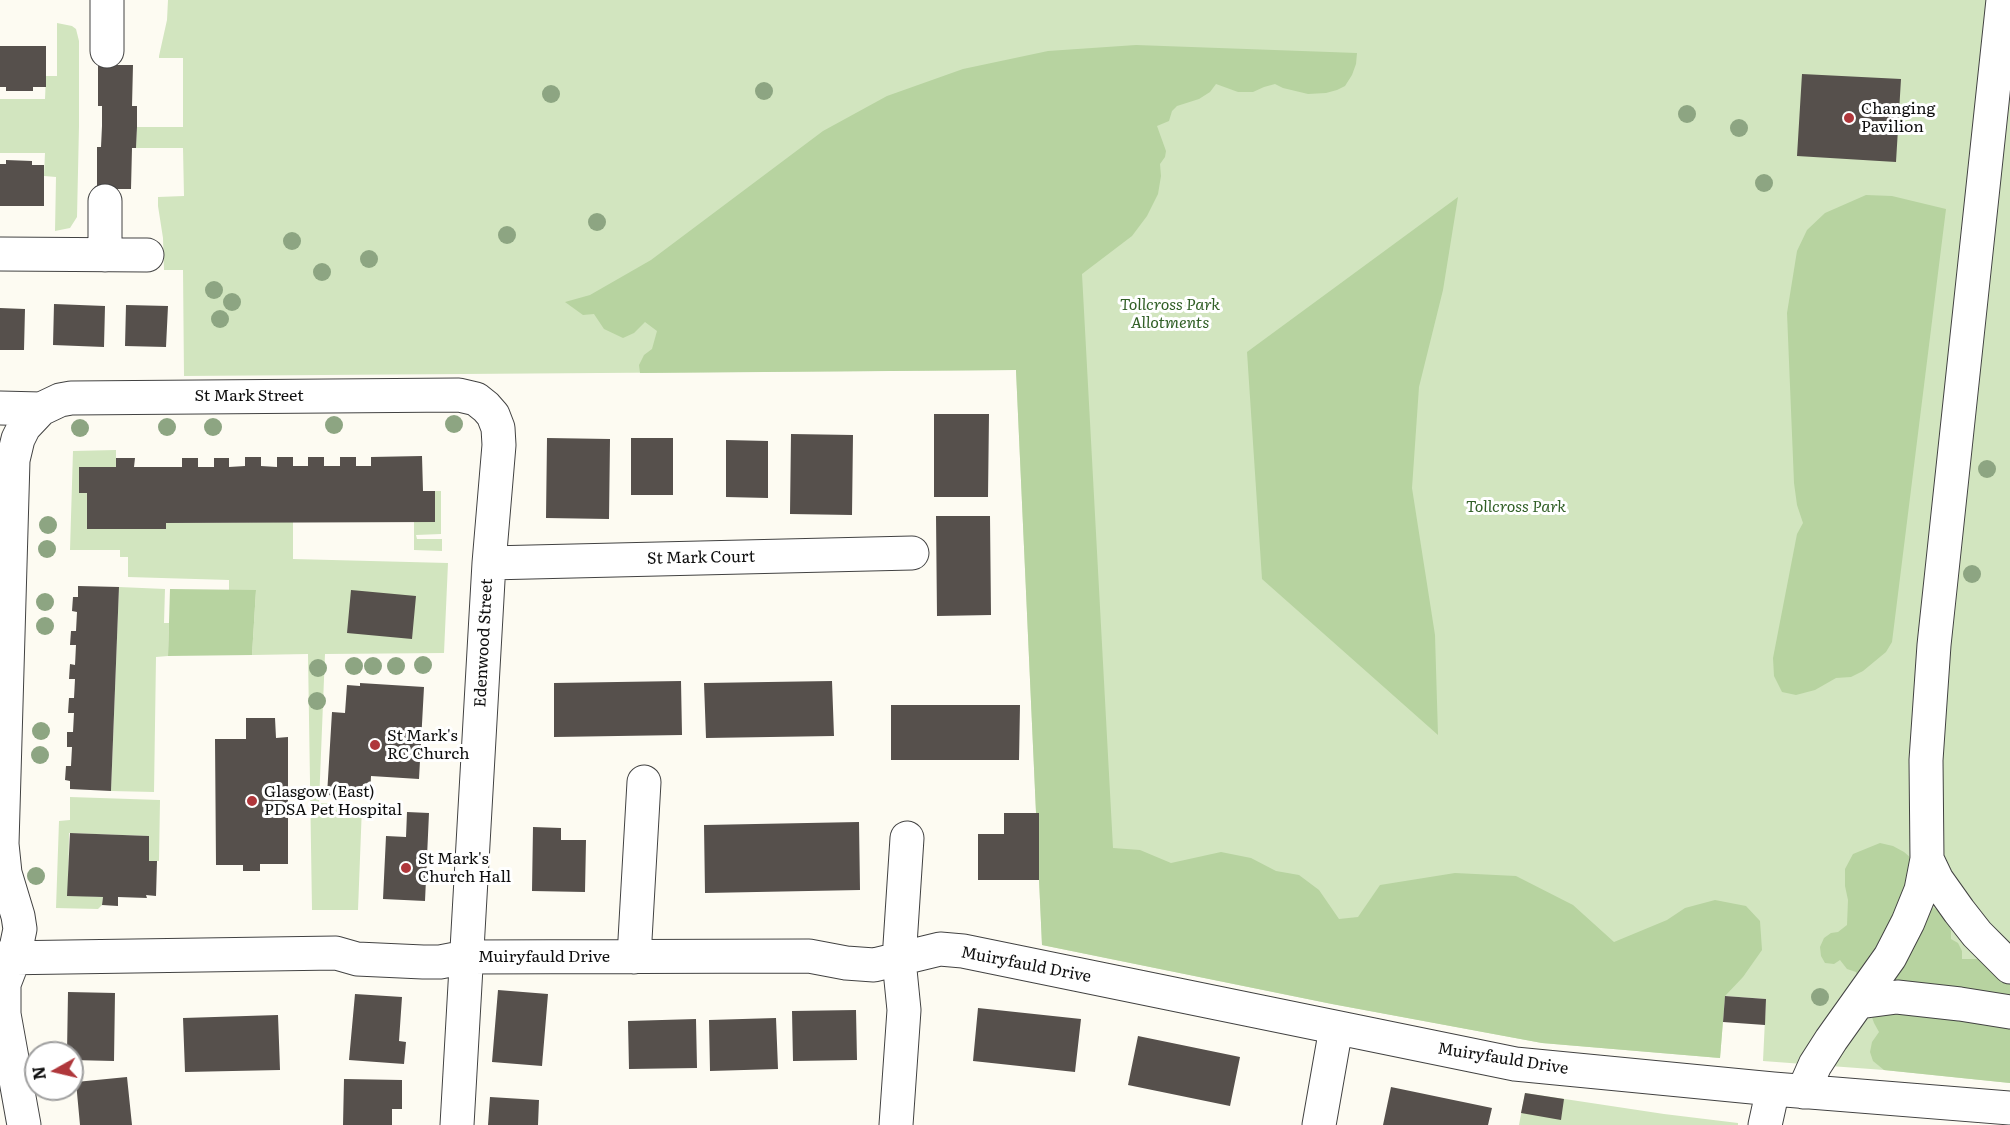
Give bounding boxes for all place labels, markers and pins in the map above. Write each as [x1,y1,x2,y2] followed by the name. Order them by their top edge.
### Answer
[1861,99,1935,137] place label: Changing Pavilion
[1842,111,1856,125] marker: Changing Pavilion
[387,726,470,764] place label: St Mark's RC Church
[368,738,382,752] marker: St Mark's RC Church
[264,782,402,820] place label: Glasgow (East) PDSA Pet Hospital
[245,794,259,808] marker: Glasgow (East) PDSA Pet Hospital
[418,849,511,887] place label: St Mark's Church Hall
[399,861,413,875] marker: St Mark's Church Hall

